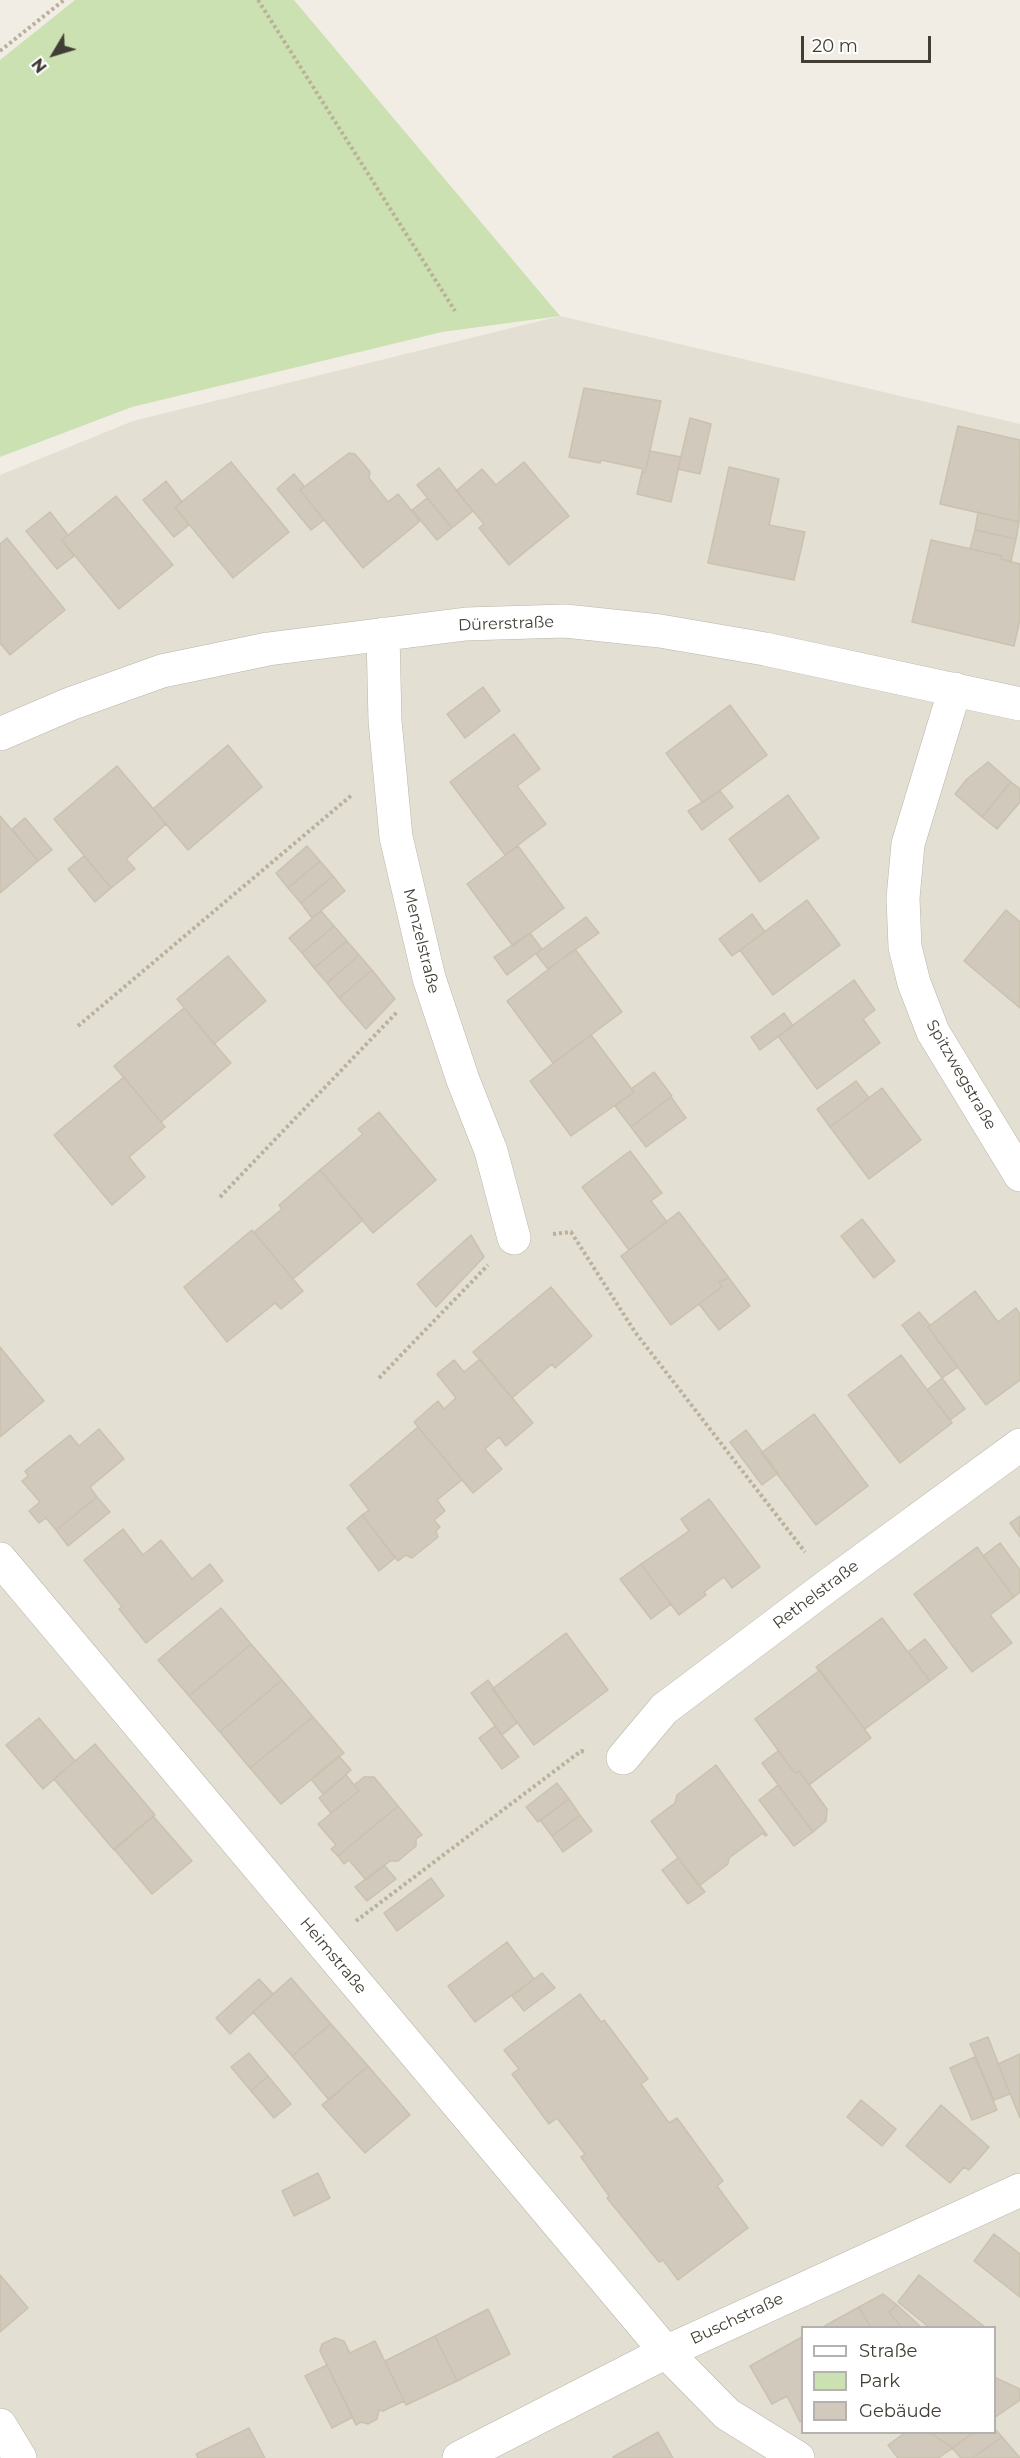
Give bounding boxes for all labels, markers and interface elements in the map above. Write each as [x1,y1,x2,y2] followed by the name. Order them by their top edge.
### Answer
[24,24,84,84] north arrow
[804,24,934,62] scale bar
[812,35,858,57] text: 20 m
[28,54,51,76] text: N
[458,613,554,635] street label: Dürerstraße
[399,886,443,996] street label: Menzelstraße
[922,1017,1000,1133] street label: Spitzwegstraße
[769,1557,863,1633] street label: Rethelstraße
[295,1914,371,1998] street label: Heimstraße
[688,2289,786,2349] street label: Buschstraße
[801,2326,996,2434] legend
[859,2340,917,2362] text: Straße
[859,2370,900,2392] text: Park
[859,2400,942,2422] text: Gebäude

